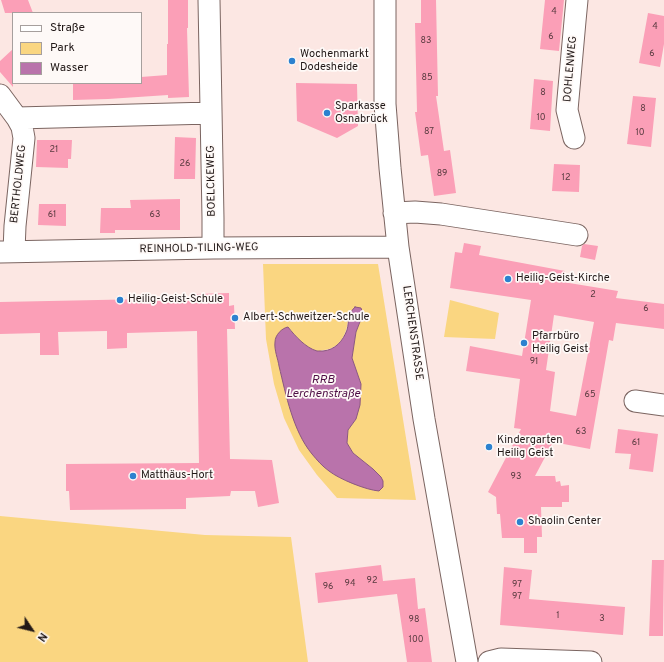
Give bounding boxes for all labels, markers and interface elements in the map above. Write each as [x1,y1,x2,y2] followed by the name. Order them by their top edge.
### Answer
[551,7,557,17] house number: 4
[12,12,142,84] legend
[50,20,85,36] text: Straße
[652,22,658,32] house number: 4
[548,32,554,42] house number: 6
[562,35,580,103] street label: DOHLENWEG
[421,36,431,46] house number: 83
[50,40,75,56] text: Park
[300,48,369,74] place label: Wochenmarkt Dodesheide
[649,49,655,59] house number: 6
[287,56,297,66] marker: Wochenmarkt Dodesheide
[50,60,88,76] text: Wasser
[421,73,433,83] house number: 85
[540,88,546,98] house number: 8
[335,100,388,126] place label: Sparkasse Osnabrück
[640,104,646,114] house number: 8
[322,108,332,118] marker: Sparkasse Osnabrück
[536,113,546,123] house number: 10
[424,127,434,137] house number: 87
[635,128,645,138] house number: 10
[8,144,30,224] street label: BERTHOLDWEG
[50,145,58,155] house number: 21
[205,145,219,217] street label: BOELCKEWEG
[180,159,190,169] house number: 26
[437,169,447,179] house number: 89
[562,173,570,183] house number: 12
[48,210,56,220] house number: 61
[150,210,160,220] house number: 63
[139,241,259,257] street label: REINHOLD-TILING-WEG
[516,272,610,286] place label: Heilig-Geist-Kirche
[503,274,513,284] marker: Heilig-Geist-Kirche
[399,285,425,381] street label: LERCHENSTRASSE
[590,290,596,300] house number: 2
[128,293,223,307] place label: Heilig-Geist-Schule
[115,295,125,305] marker: Heilig-Geist-Schule
[643,304,649,314] house number: 6
[243,311,369,325] place label: Albert-Schweitzer-Schule
[230,313,240,323] marker: Albert-Schweitzer-Schule
[532,330,588,356] place label: Pfarrbüro Heilig Geist
[519,338,529,348] marker: Pfarrbüro Heilig Geist
[530,357,538,367] house number: 91
[286,374,360,402] water label: RRB Lerchenstraße
[585,390,595,400] house number: 65
[576,427,586,437] house number: 63
[497,434,563,460] place label: Kindergarten Heilig Geist
[632,438,640,448] house number: 61
[484,442,494,452] marker: Kindergarten Heilig Geist
[141,469,213,483] place label: Matthäus-Hort
[128,471,138,481] marker: Matthäus-Hort
[511,472,521,482] house number: 93
[528,515,601,529] place label: Shaolin Center
[515,517,525,527] marker: Shaolin Center
[367,576,377,586] house number: 92
[345,579,355,589] house number: 94
[512,580,522,590] house number: 97
[323,582,333,592] house number: 96
[512,592,522,602] house number: 97
[12,610,52,650] north arrow
[556,611,560,621] house number: 1
[599,614,605,624] house number: 3
[409,615,419,625] house number: 98
[34,630,50,644] text: N
[409,635,423,645] house number: 100

